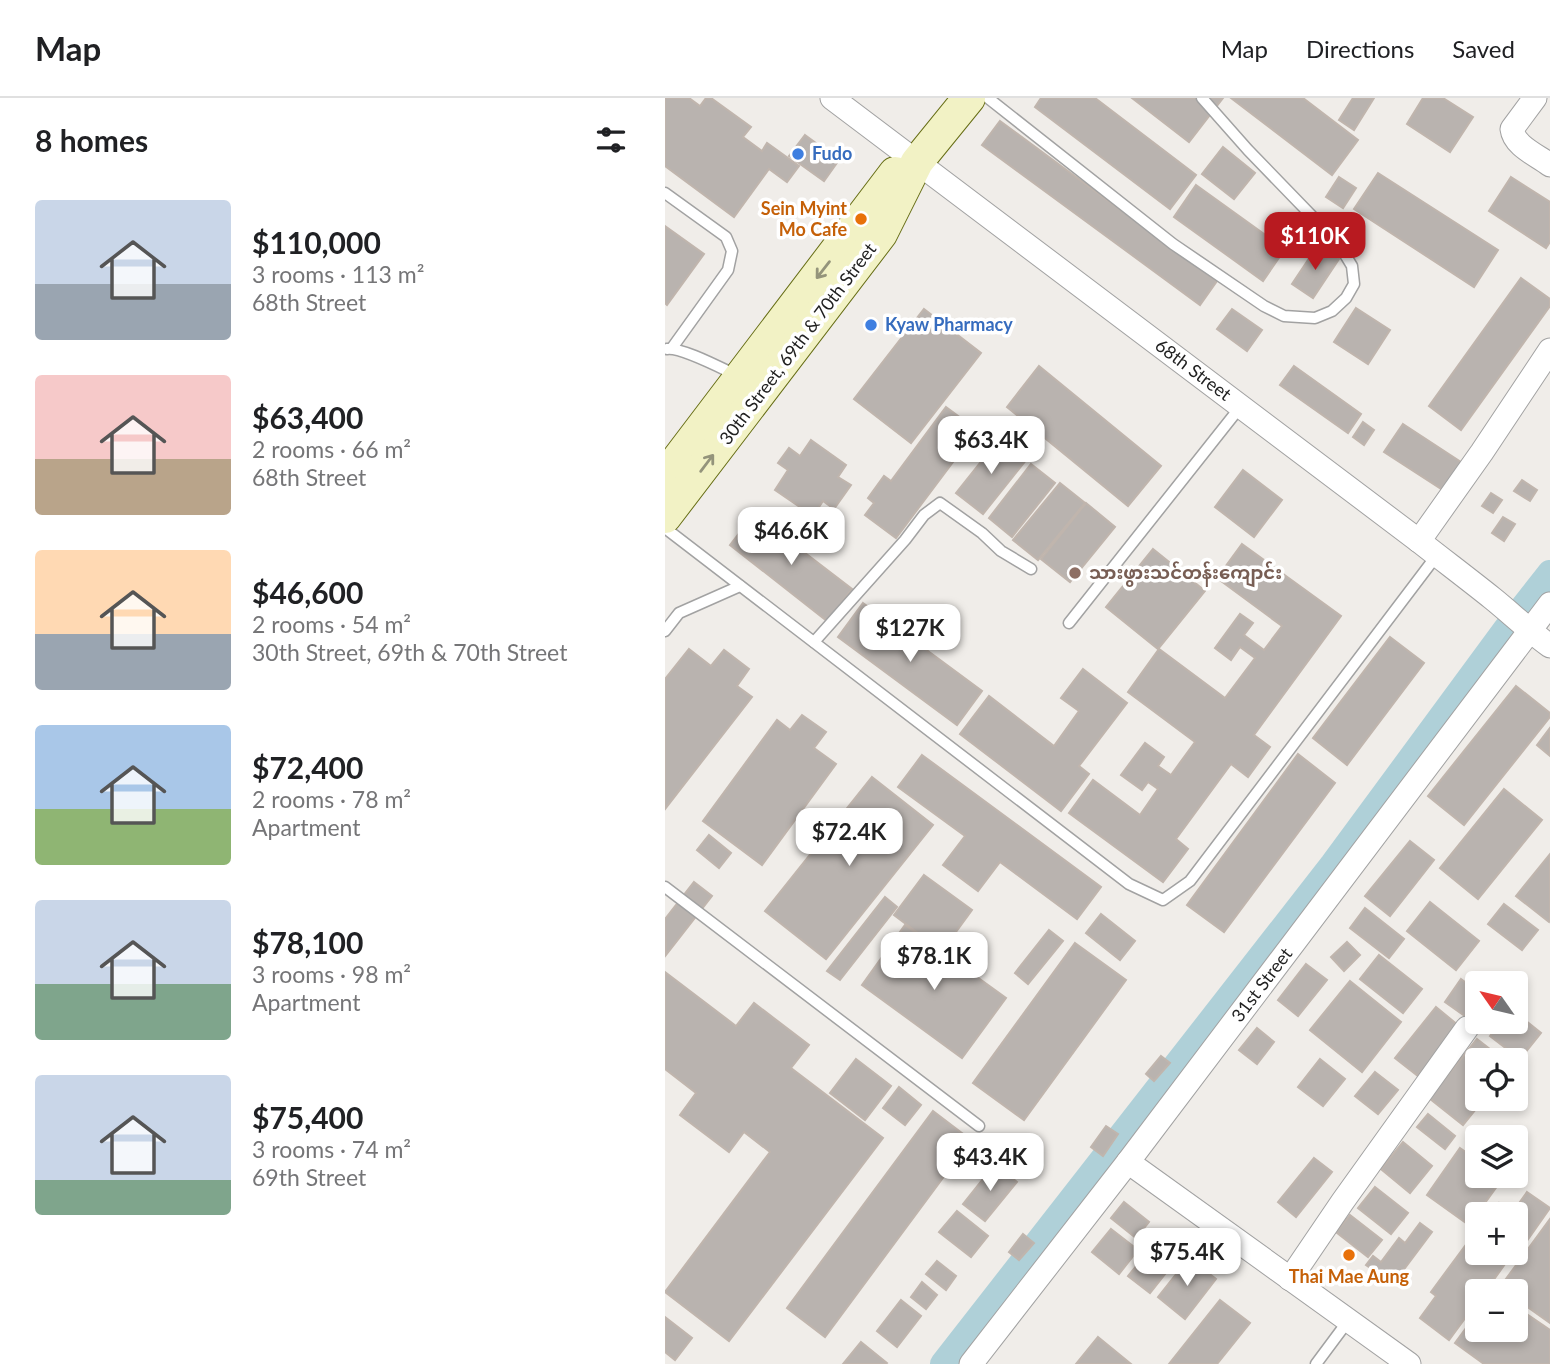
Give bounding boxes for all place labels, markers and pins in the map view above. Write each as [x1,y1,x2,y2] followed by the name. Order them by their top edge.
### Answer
[812,142,852,164] place label: Fudo
[790,146,806,162] marker: Fudo
[761,197,847,240] place label: Sein Myint Mo Cafe
[853,211,869,227] marker: Sein Myint Mo Cafe
[1266,212,1364,272] pin: $110K
[885,313,1013,335] place label: Kyaw Pharmacy
[863,317,879,333] marker: Kyaw Pharmacy
[934,416,1048,476] pin: $63.4K
[734,508,848,567] pin: $46.6K
[1089,561,1282,588] place label: သားဖွားသင်တန်းကျောင်း
[1067,565,1083,581] marker: သားဖွားသင်တန်းကျောင်း
[861,604,959,664] pin: $127K
[792,808,906,868] pin: $72.4K
[877,932,991,992] pin: $78.1K
[933,1134,1047,1193] pin: $43.4K
[1130,1228,1244,1288] pin: $75.4K
[1341,1247,1357,1263] marker: Thai Mae Aung
[1289,1265,1410,1287] place label: Thai Mae Aung

